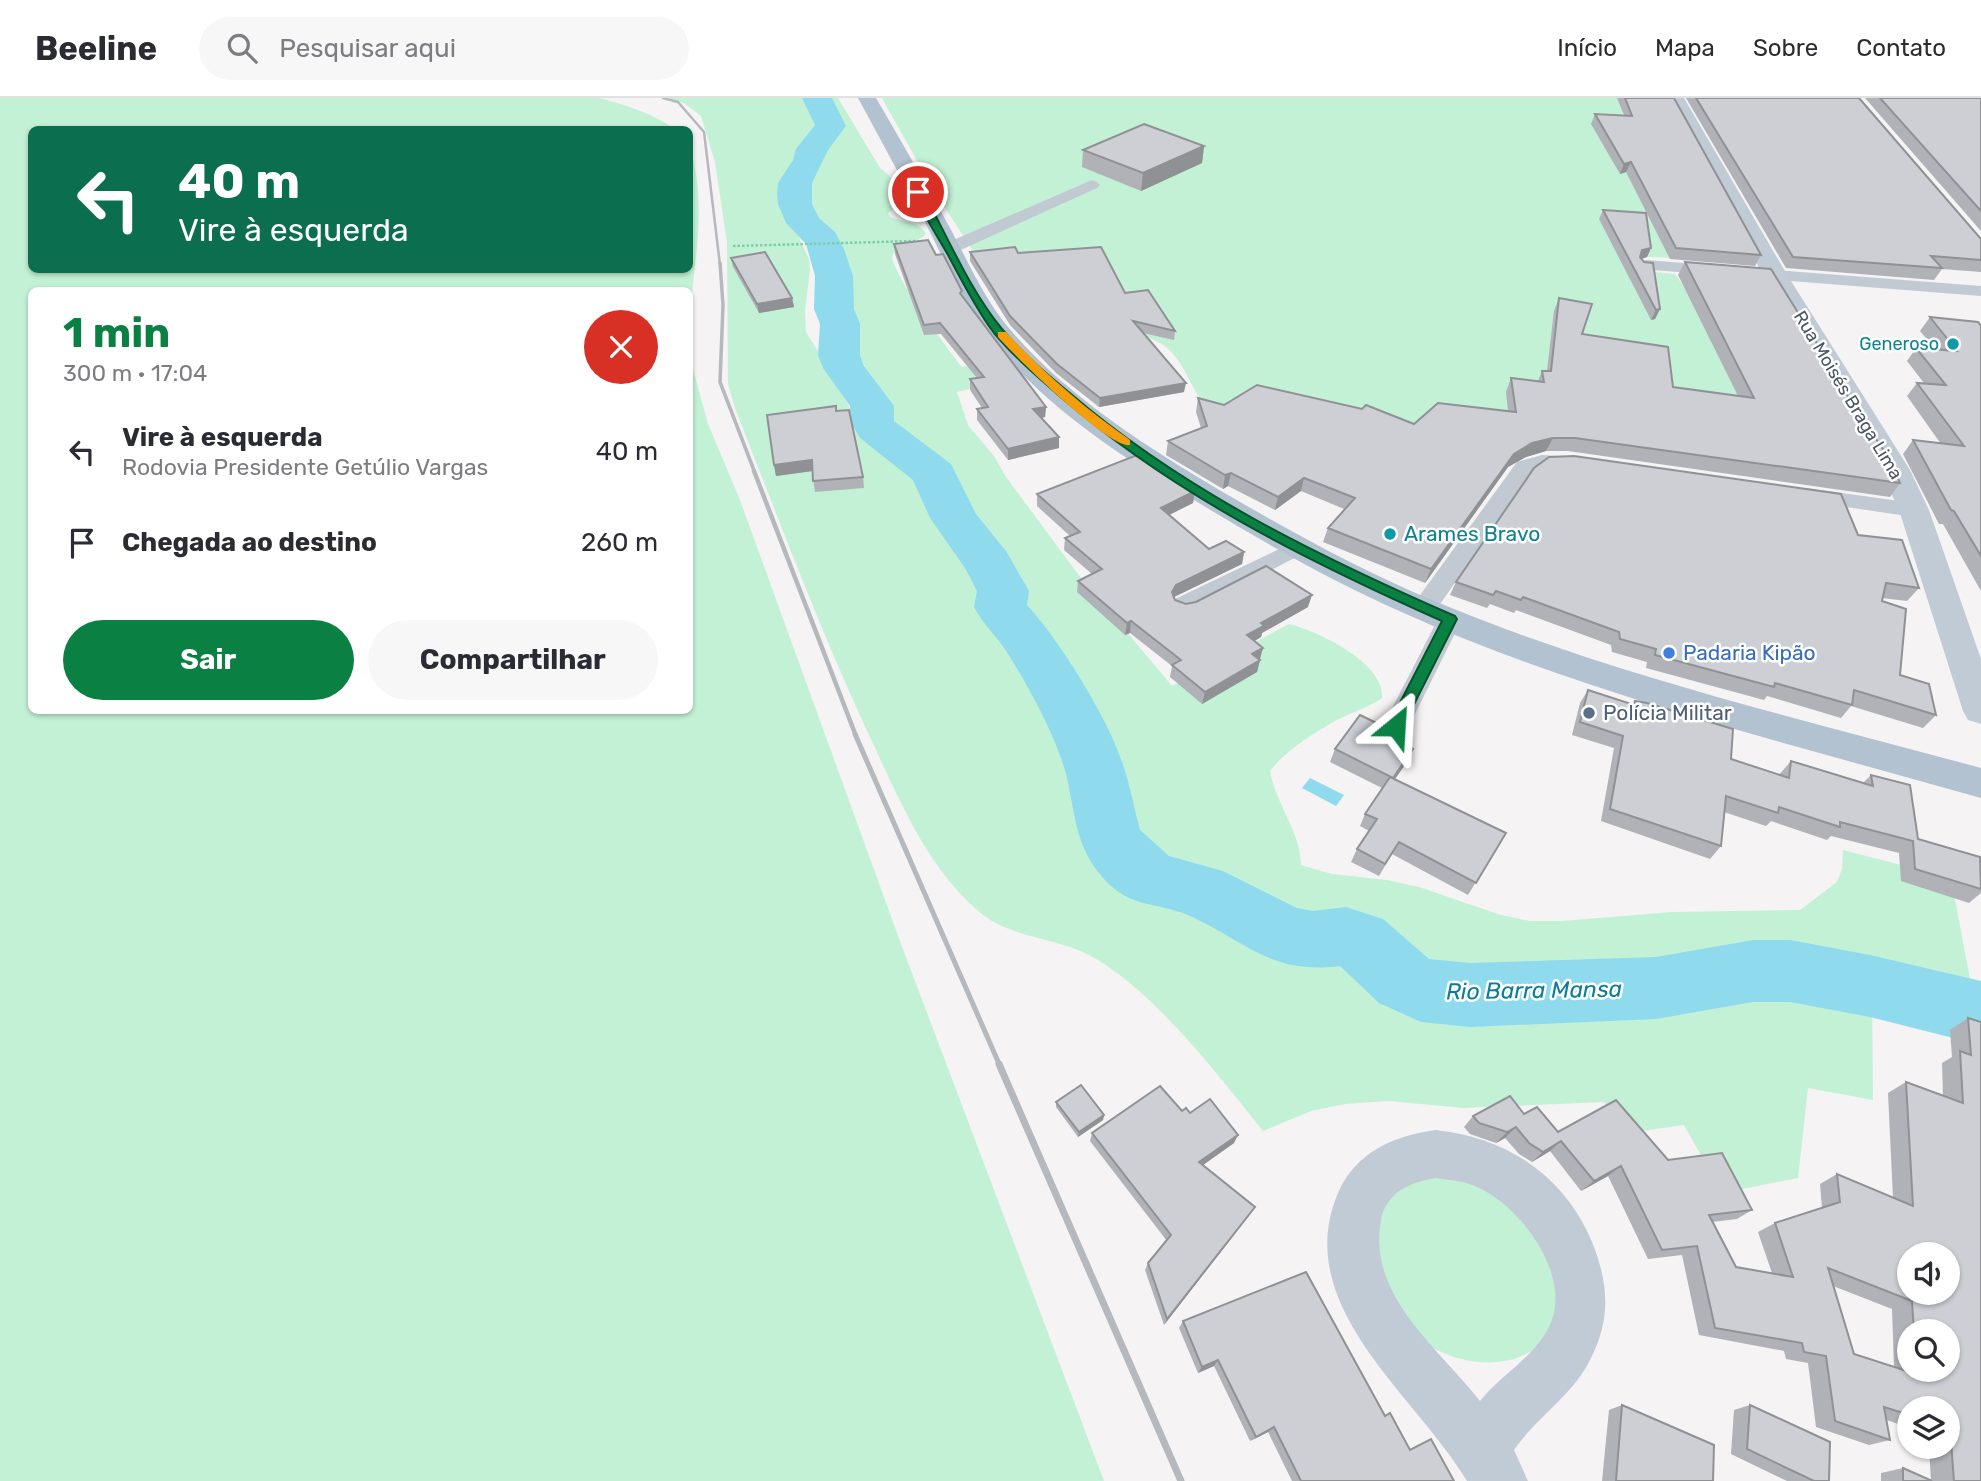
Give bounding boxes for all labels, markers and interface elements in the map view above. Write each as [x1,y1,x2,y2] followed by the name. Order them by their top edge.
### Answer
[199,17,689,80] search box
[35,29,157,68] text: Beeline
[223,29,261,67] icon: search
[279,33,456,64] text: Pesquisar aqui
[1557,34,1617,62] text: Início
[1655,34,1715,62] text: Mapa
[1753,34,1818,62] text: Sobre
[1856,34,1946,62] text: Contato
[178,152,300,210] text: 40 m
[63,154,154,245] icon: left
[888,162,948,222] pin
[899,173,937,211] icon: arrive
[178,211,409,249] text: Vire à esquerda
[1789,307,1907,483] street label: Rua Moisés Braga Lima
[63,308,170,358] text: 1 min
[584,310,658,384] button: close
[1859,333,1939,355] place label: Generoso
[1945,336,1961,352] marker: Generoso
[63,359,207,387] text: 300 m · 17:04
[122,422,323,453] text: Vire à esquerda
[63,433,101,471] icon: left
[596,436,658,467] text: 40 m
[122,453,488,481] text: Rodovia Presidente Getúlio Vargas
[1404,521,1540,546] place label: Arames Bravo
[63,524,101,562] icon: arrive
[1382,526,1398,542] marker: Arames Bravo
[122,527,377,558] text: Chegada ao destino
[581,527,658,558] text: 260 m
[63,620,354,700] button: Sair
[368,620,658,700] button: Compartilhar
[1683,640,1816,665] place label: Padaria Kipão
[1661,645,1677,661] marker: Padaria Kipão
[1359,689,1433,763] position arrow
[1603,700,1732,725] place label: Polícia Militar
[1581,705,1597,721] marker: Polícia Militar
[1446,974,1622,1006] water label: Rio Barra Mansa
[1897,1242,1960,1459] map controls
[1897,1242,1960,1305] button: sound
[1897,1319,1960,1382] button: search
[1897,1396,1960,1459] button: layers

